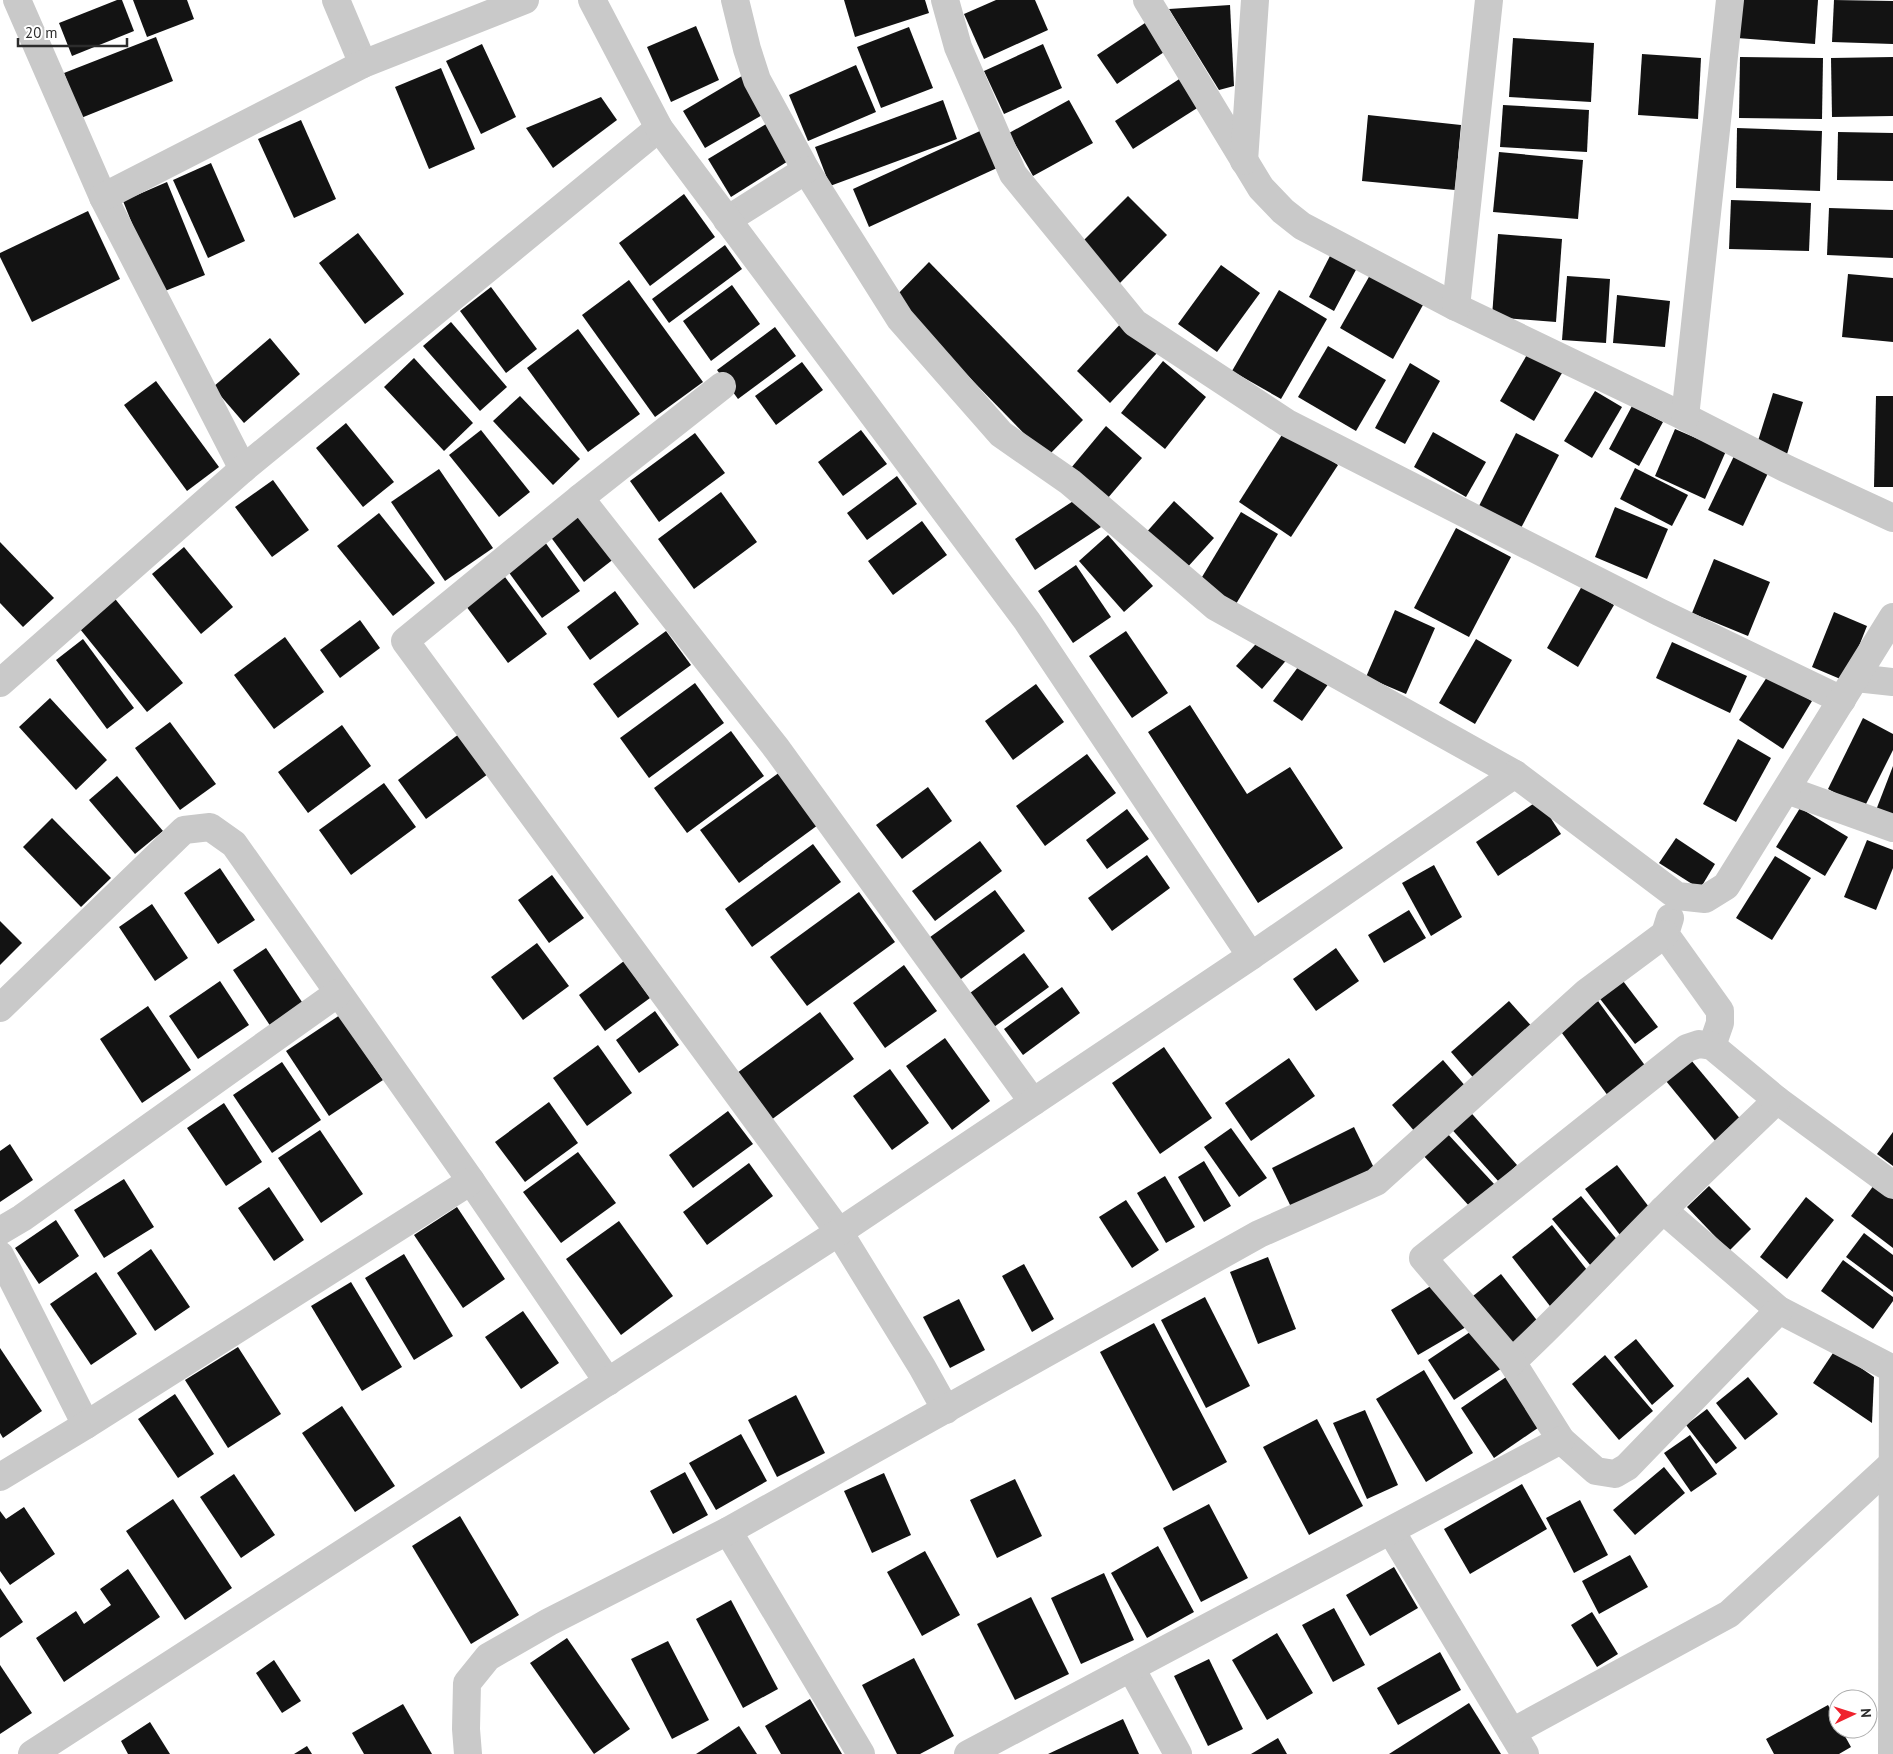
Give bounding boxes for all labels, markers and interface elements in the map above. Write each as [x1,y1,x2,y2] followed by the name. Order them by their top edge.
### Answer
[18,15,126,47] scale bar
[25,23,58,42] text: 20 m
[1828,1689,1878,1739] north arrow
[1857,1708,1875,1718] text: N

